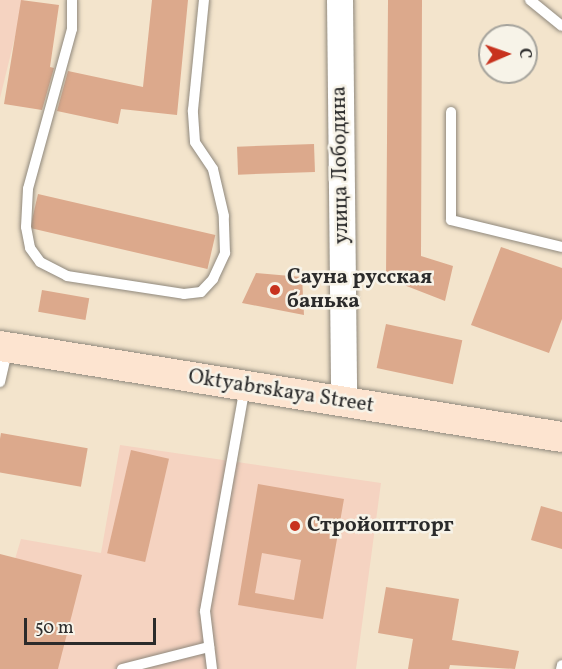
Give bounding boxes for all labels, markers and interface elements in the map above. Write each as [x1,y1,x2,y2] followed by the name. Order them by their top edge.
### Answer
[478,24,538,84] north arrow
[513,48,535,59] text: С
[327,86,355,244] street label: улица Лободина
[287,265,432,315] place label: Сауна русская банька
[268,283,282,297] marker: Сауна русская банька
[186,365,376,419] street label: Oktyabrskaya Street
[307,513,454,539] place label: Стройоптторг
[288,519,302,533] marker: Стройоптторг
[27,606,159,644] scale bar
[35,616,74,641] text: 50 m

